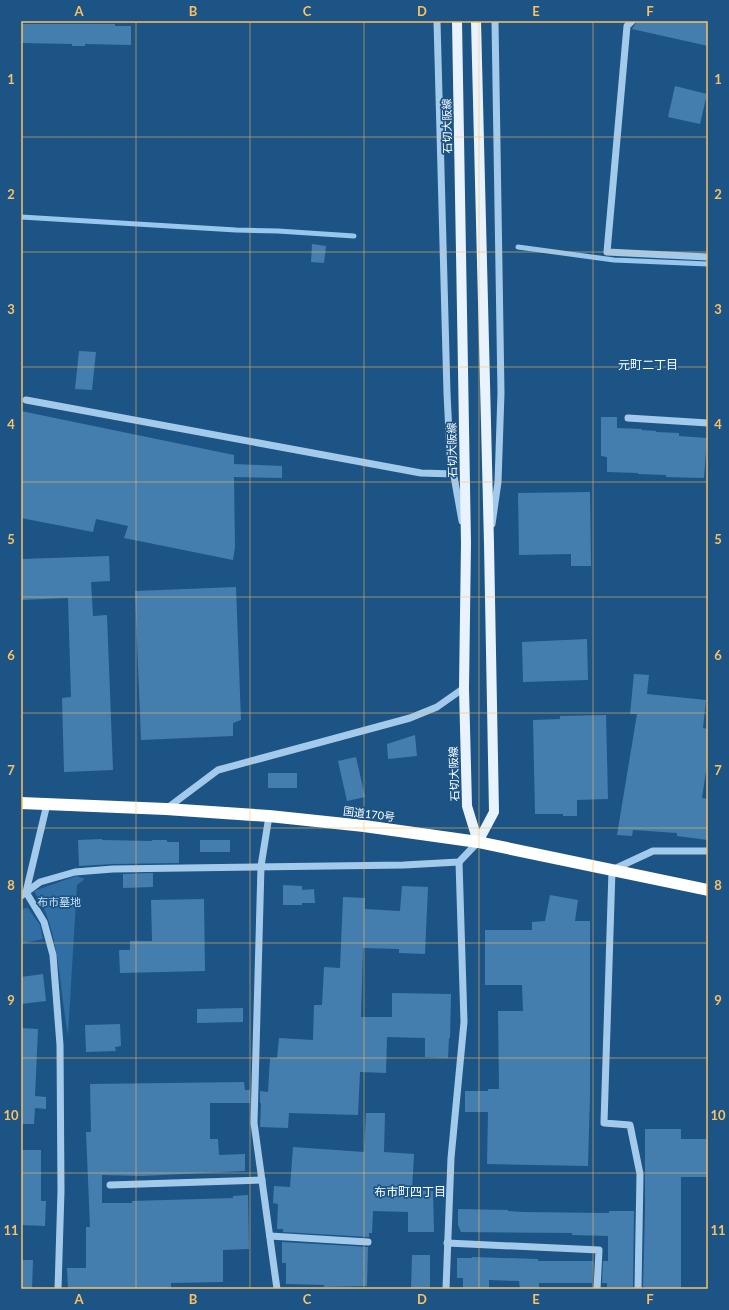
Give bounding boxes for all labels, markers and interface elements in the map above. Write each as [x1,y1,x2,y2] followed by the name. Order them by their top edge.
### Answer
[73,3,84,19] text: A
[189,3,198,19] text: B
[303,3,312,19] text: C
[417,3,427,19] text: D
[532,3,540,19] text: E
[646,3,654,19] text: F
[7,71,15,87] text: 1
[714,71,722,87] text: 1
[440,98,453,154] street label: 石切大阪線
[7,186,15,202] text: 2
[714,186,722,202] text: 2
[7,301,15,317] text: 3
[714,301,722,317] text: 3
[618,357,678,372] district label: 元町二丁目
[7,416,15,432] text: 4
[714,416,722,432] text: 4
[445,422,458,478] street label: 石切大阪線
[7,531,15,547] text: 5
[714,531,722,547] text: 5
[7,647,15,663] text: 6
[714,647,722,663] text: 6
[446,746,461,802] street label: 石切大阪線
[7,762,15,778] text: 7
[714,762,722,778] text: 7
[342,804,396,823] street label: 国道170号
[7,877,15,893] text: 8
[714,877,722,893] text: 8
[37,895,81,908] park label: 布市墓地
[7,992,15,1008] text: 9
[714,992,722,1008] text: 9
[3,1107,19,1123] text: 10
[710,1107,726,1123] text: 10
[374,1184,446,1199] district label: 布市町四丁目
[3,1222,19,1238] text: 11
[710,1222,726,1238] text: 11
[73,1291,84,1307] text: A
[189,1291,198,1307] text: B
[303,1291,312,1307] text: C
[417,1291,427,1307] text: D
[532,1291,540,1307] text: E
[646,1291,654,1307] text: F

